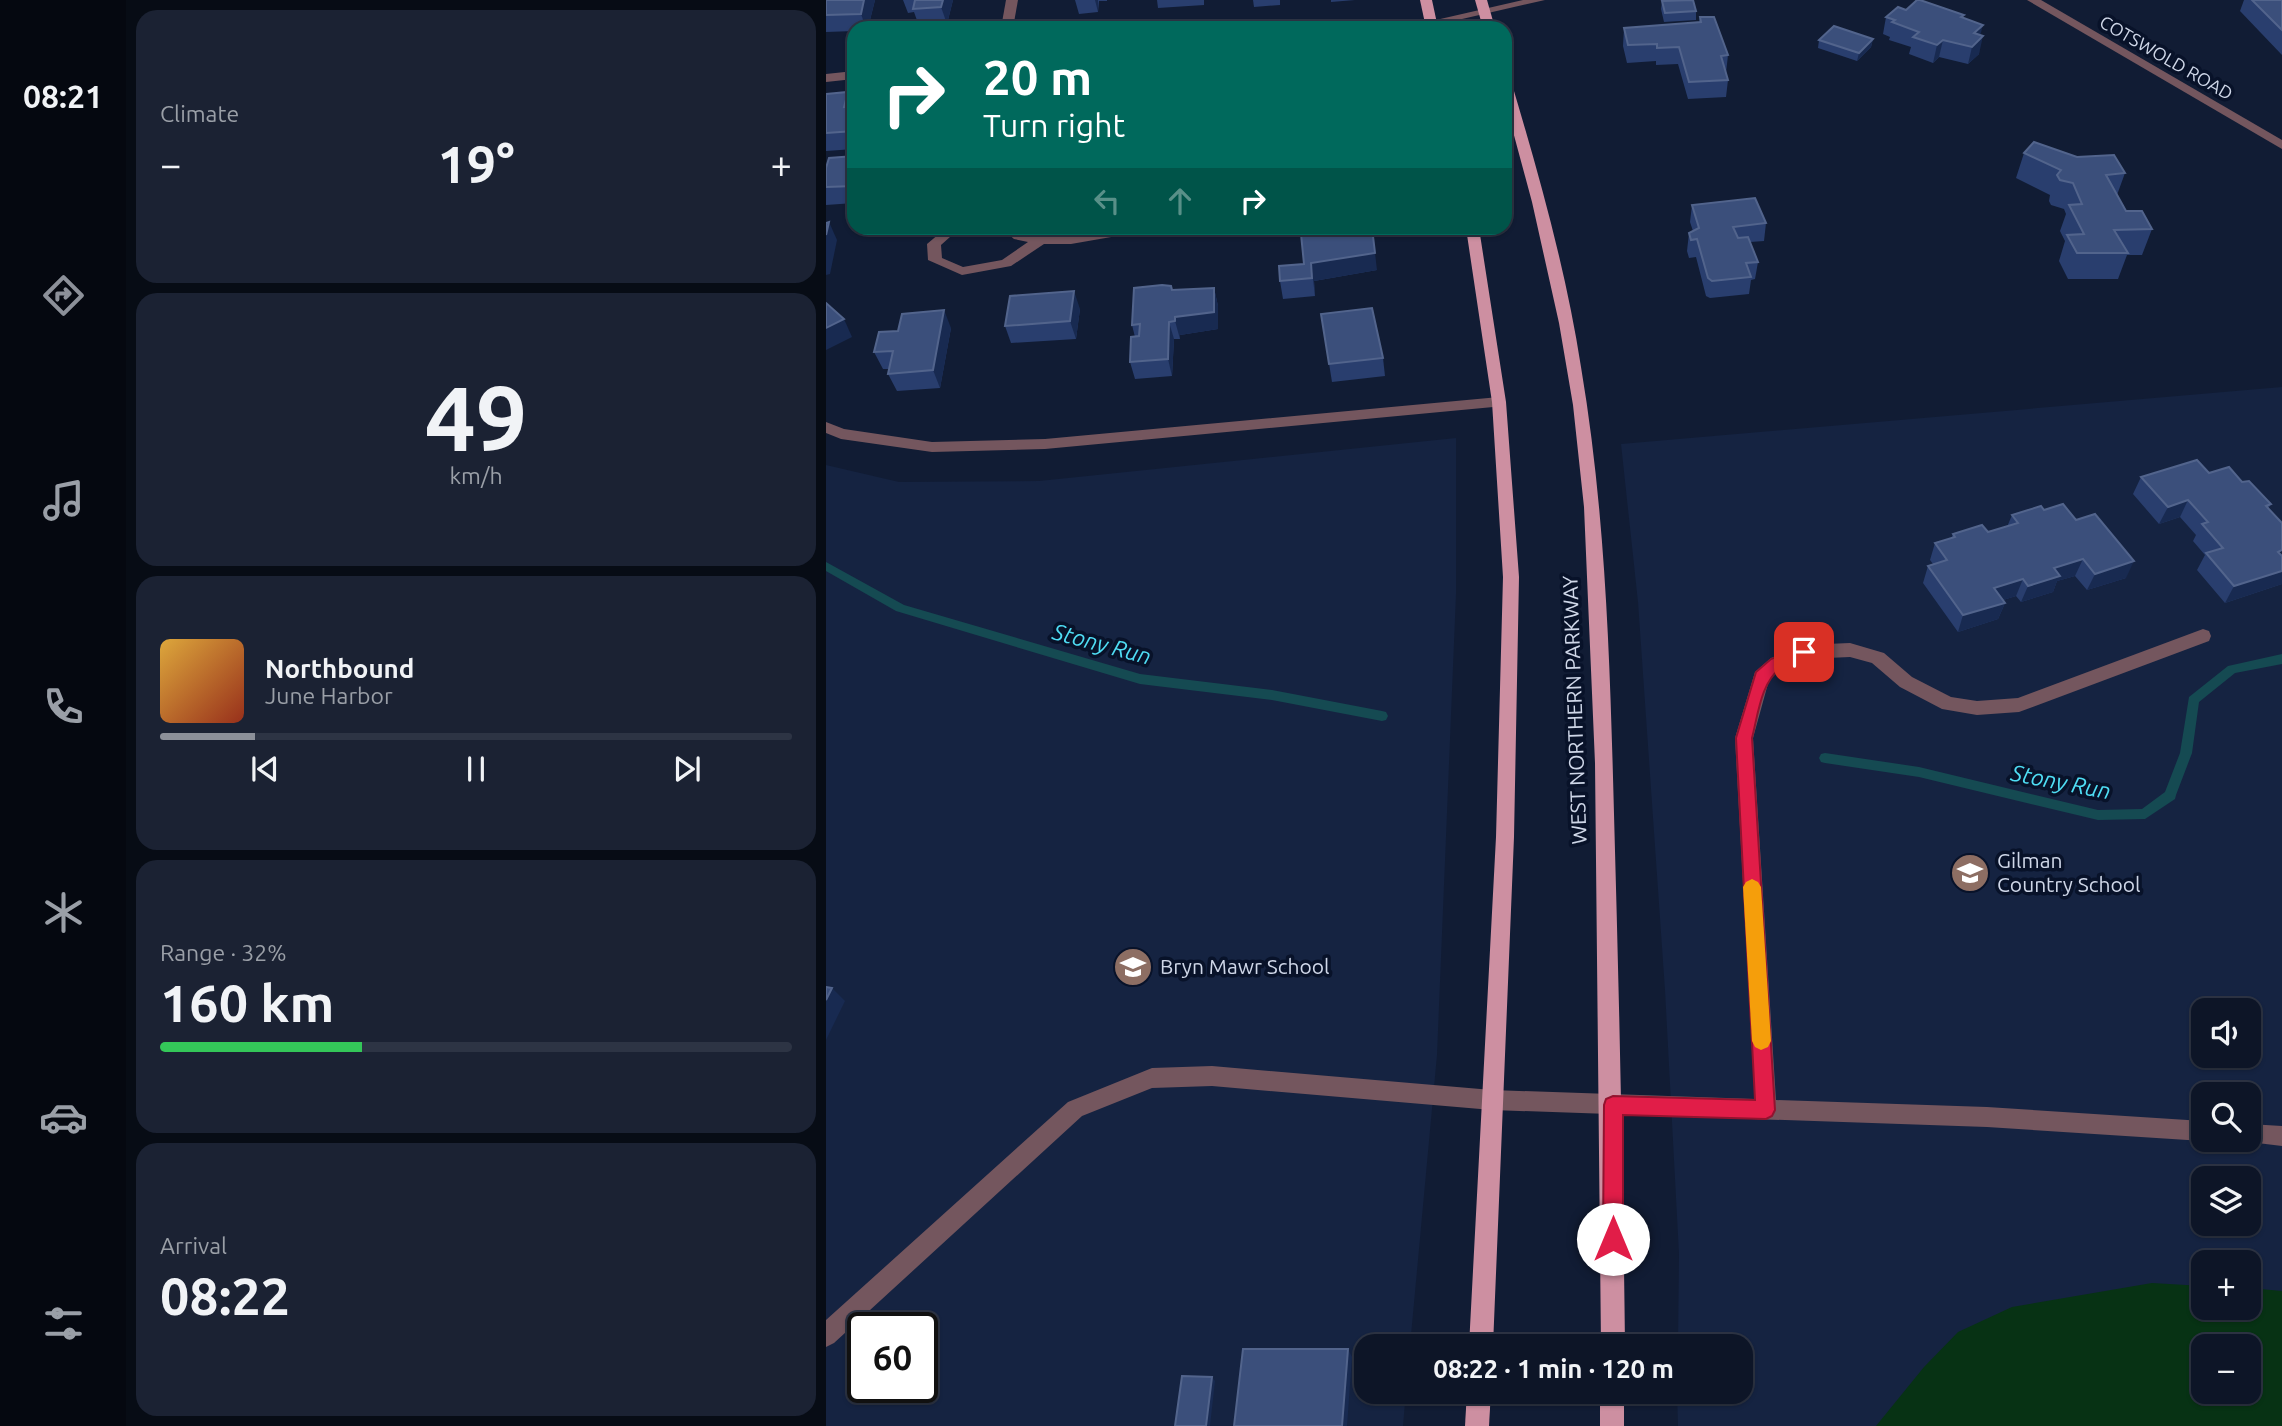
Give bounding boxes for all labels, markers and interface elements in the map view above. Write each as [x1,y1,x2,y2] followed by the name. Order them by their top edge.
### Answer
[2097,11,2236,103] street label: COTSWOLD ROAD
[868,49,959,140] icon: right
[983,49,1092,104] text: 20 m
[23,78,103,114] text: 08:21
[160,101,239,126] text: Climate
[983,107,1125,143] text: Turn right
[437,135,515,193] text: 19°
[160,143,181,185] text: −
[771,143,792,185] text: +
[1088,182,1126,220] icon: left
[1161,182,1199,220] icon: ahead
[1234,182,1272,220] icon: right
[39,271,88,320] icon: directions
[425,366,527,468] text: 49
[449,463,503,488] text: km/h
[39,476,88,525] icon: music
[1557,575,1591,845] street label: WEST NORTHERN PARKWAY
[1049,618,1154,669] water label: Stony Run
[1774,622,1834,682] pin
[1785,633,1823,671] icon: arrive
[265,654,414,683] text: Northbound
[39,682,88,731] icon: phone
[265,683,393,708] text: June Harbor
[246,750,284,788] icon: previous
[457,750,495,788] icon: pause
[668,750,706,788] icon: next
[2008,759,2113,803] water label: Stony Run
[1997,848,2141,896] place label: Gilman Country School
[1949,852,1991,894] school or university icon: Gilman Country School
[39,888,88,937] icon: climate
[160,940,287,965] text: Range · 32%
[1112,946,1154,988] school or university icon: Bryn Mawr School
[1160,954,1330,978] place label: Bryn Mawr School
[160,974,334,1032] text: 160 km
[2191,998,2261,1404] map controls
[2191,998,2261,1068] button: sound
[2191,1082,2261,1152] button: search
[39,1093,88,1142] icon: car
[2191,1166,2261,1236] button: layers
[1576,1202,1650,1276] position arrow
[160,1233,227,1258] text: Arrival
[2191,1250,2261,1320] button: +
[160,1267,290,1325] text: 08:22
[39,1299,88,1348] icon: filters
[847,1312,938,1403] speed limit sign: 60
[2191,1334,2261,1404] button: −
[1433,1354,1674,1383] text: 08:22 · 1 min · 120 m

